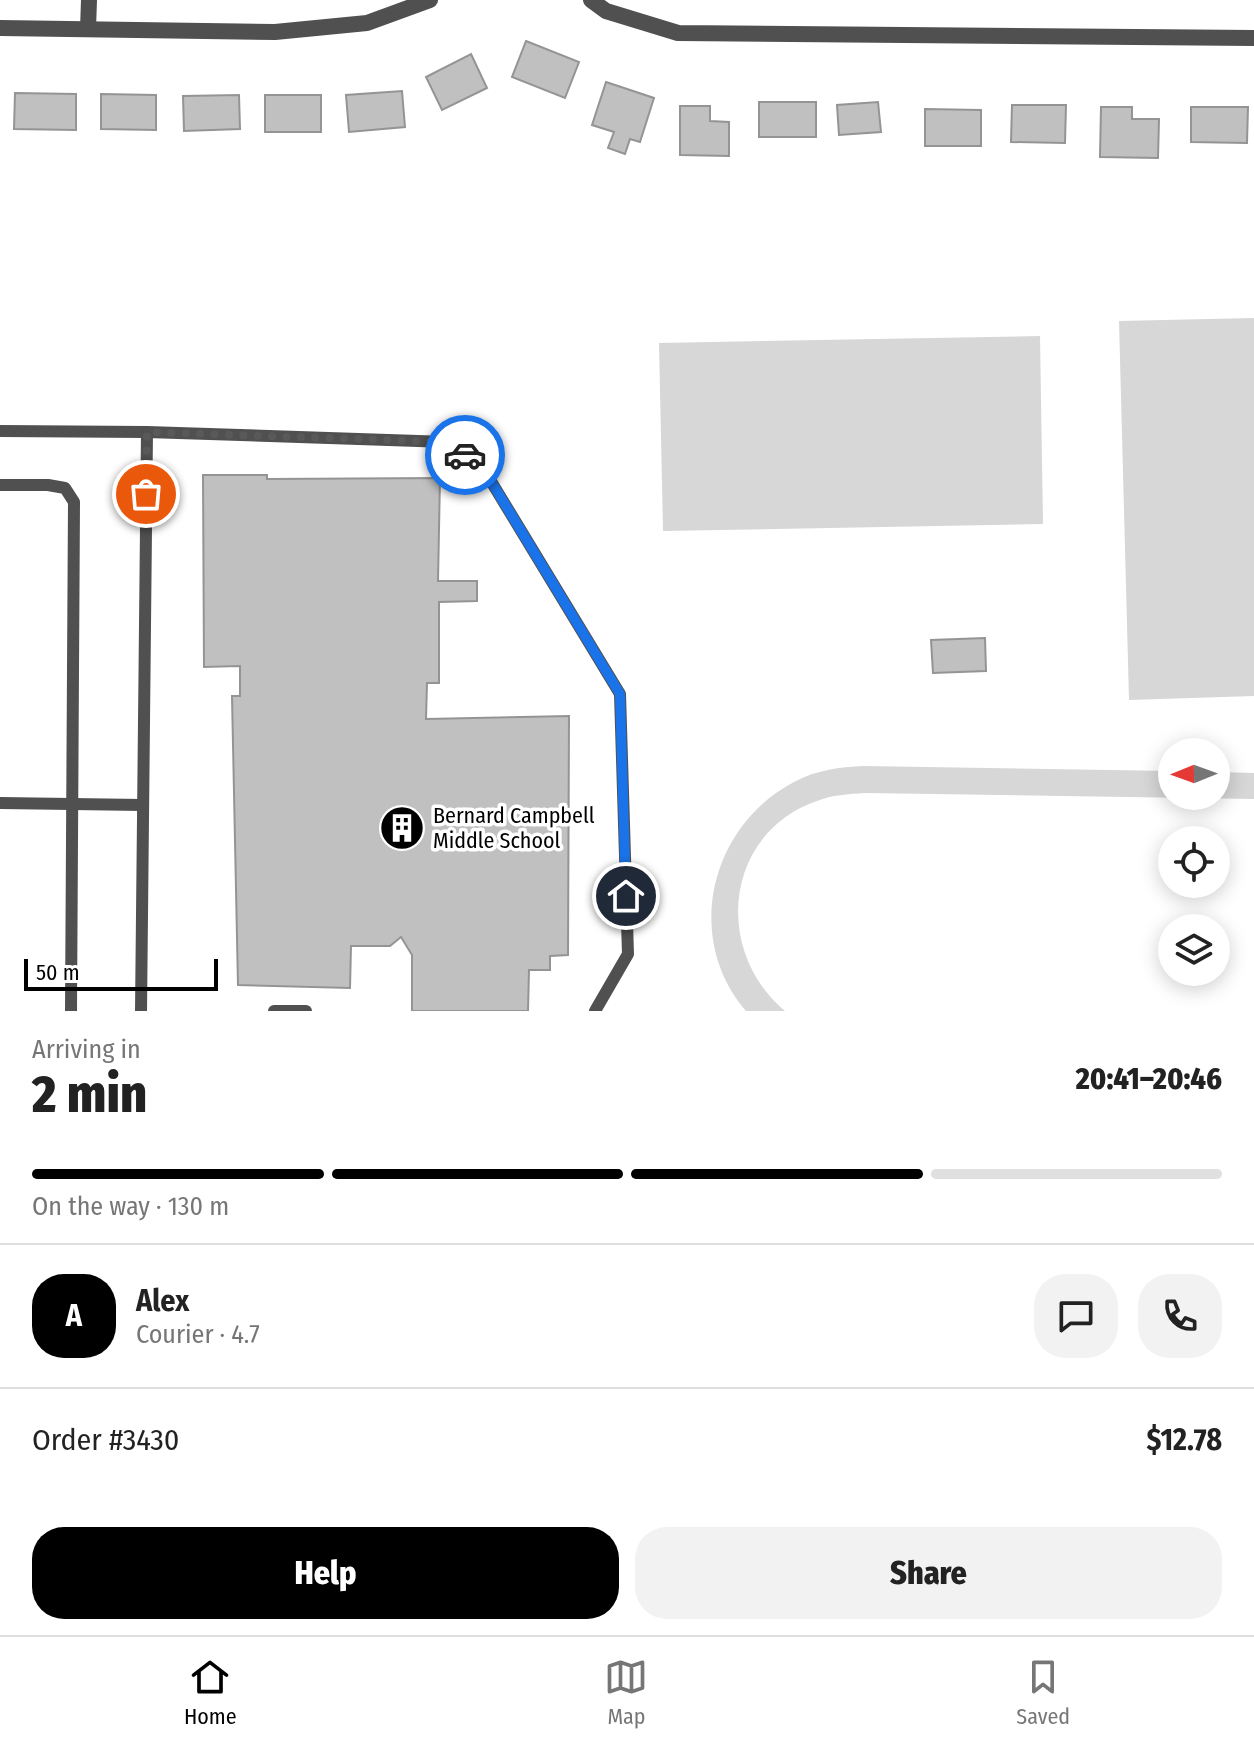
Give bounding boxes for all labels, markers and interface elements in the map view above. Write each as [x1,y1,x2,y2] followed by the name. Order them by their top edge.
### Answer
[425,415,505,495] courier
[443,433,487,477] icon: car
[112,460,180,528] pin
[124,472,168,516] icon: bag
[1158,738,1230,810] north arrow
[1158,738,1230,986] map controls
[433,802,595,854] place label: Bernard Campbell Middle School
[378,804,426,852] building icon: Bernard Campbell Middle School
[1158,826,1230,898] button: locate
[592,862,660,930] pin
[604,874,648,918] icon: home
[1158,914,1230,986] button: layers
[24,955,218,991] scale bar
[36,959,80,986] text: 50 m
[32,1034,141,1065] text: Arriving in
[1076,1061,1222,1097] text: 20:41–20:46
[32,1063,147,1126] text: 2 min
[32,1191,229,1222] text: On the way · 130 m
[1034,1274,1118,1358] button: chat
[1138,1274,1222,1358] button: phone
[136,1283,189,1319] text: Alex
[66,1298,82,1334] text: A
[136,1319,260,1350] text: Courier · 4.7
[32,1422,179,1458] text: Order #3430
[1147,1422,1222,1458] text: $12.78
[32,1527,619,1619] button: Help
[635,1527,1222,1619] button: Share
[184,1655,237,1730] tab: Home
[604,1655,648,1730] tab: Map
[1016,1655,1070,1730] tab: Saved

